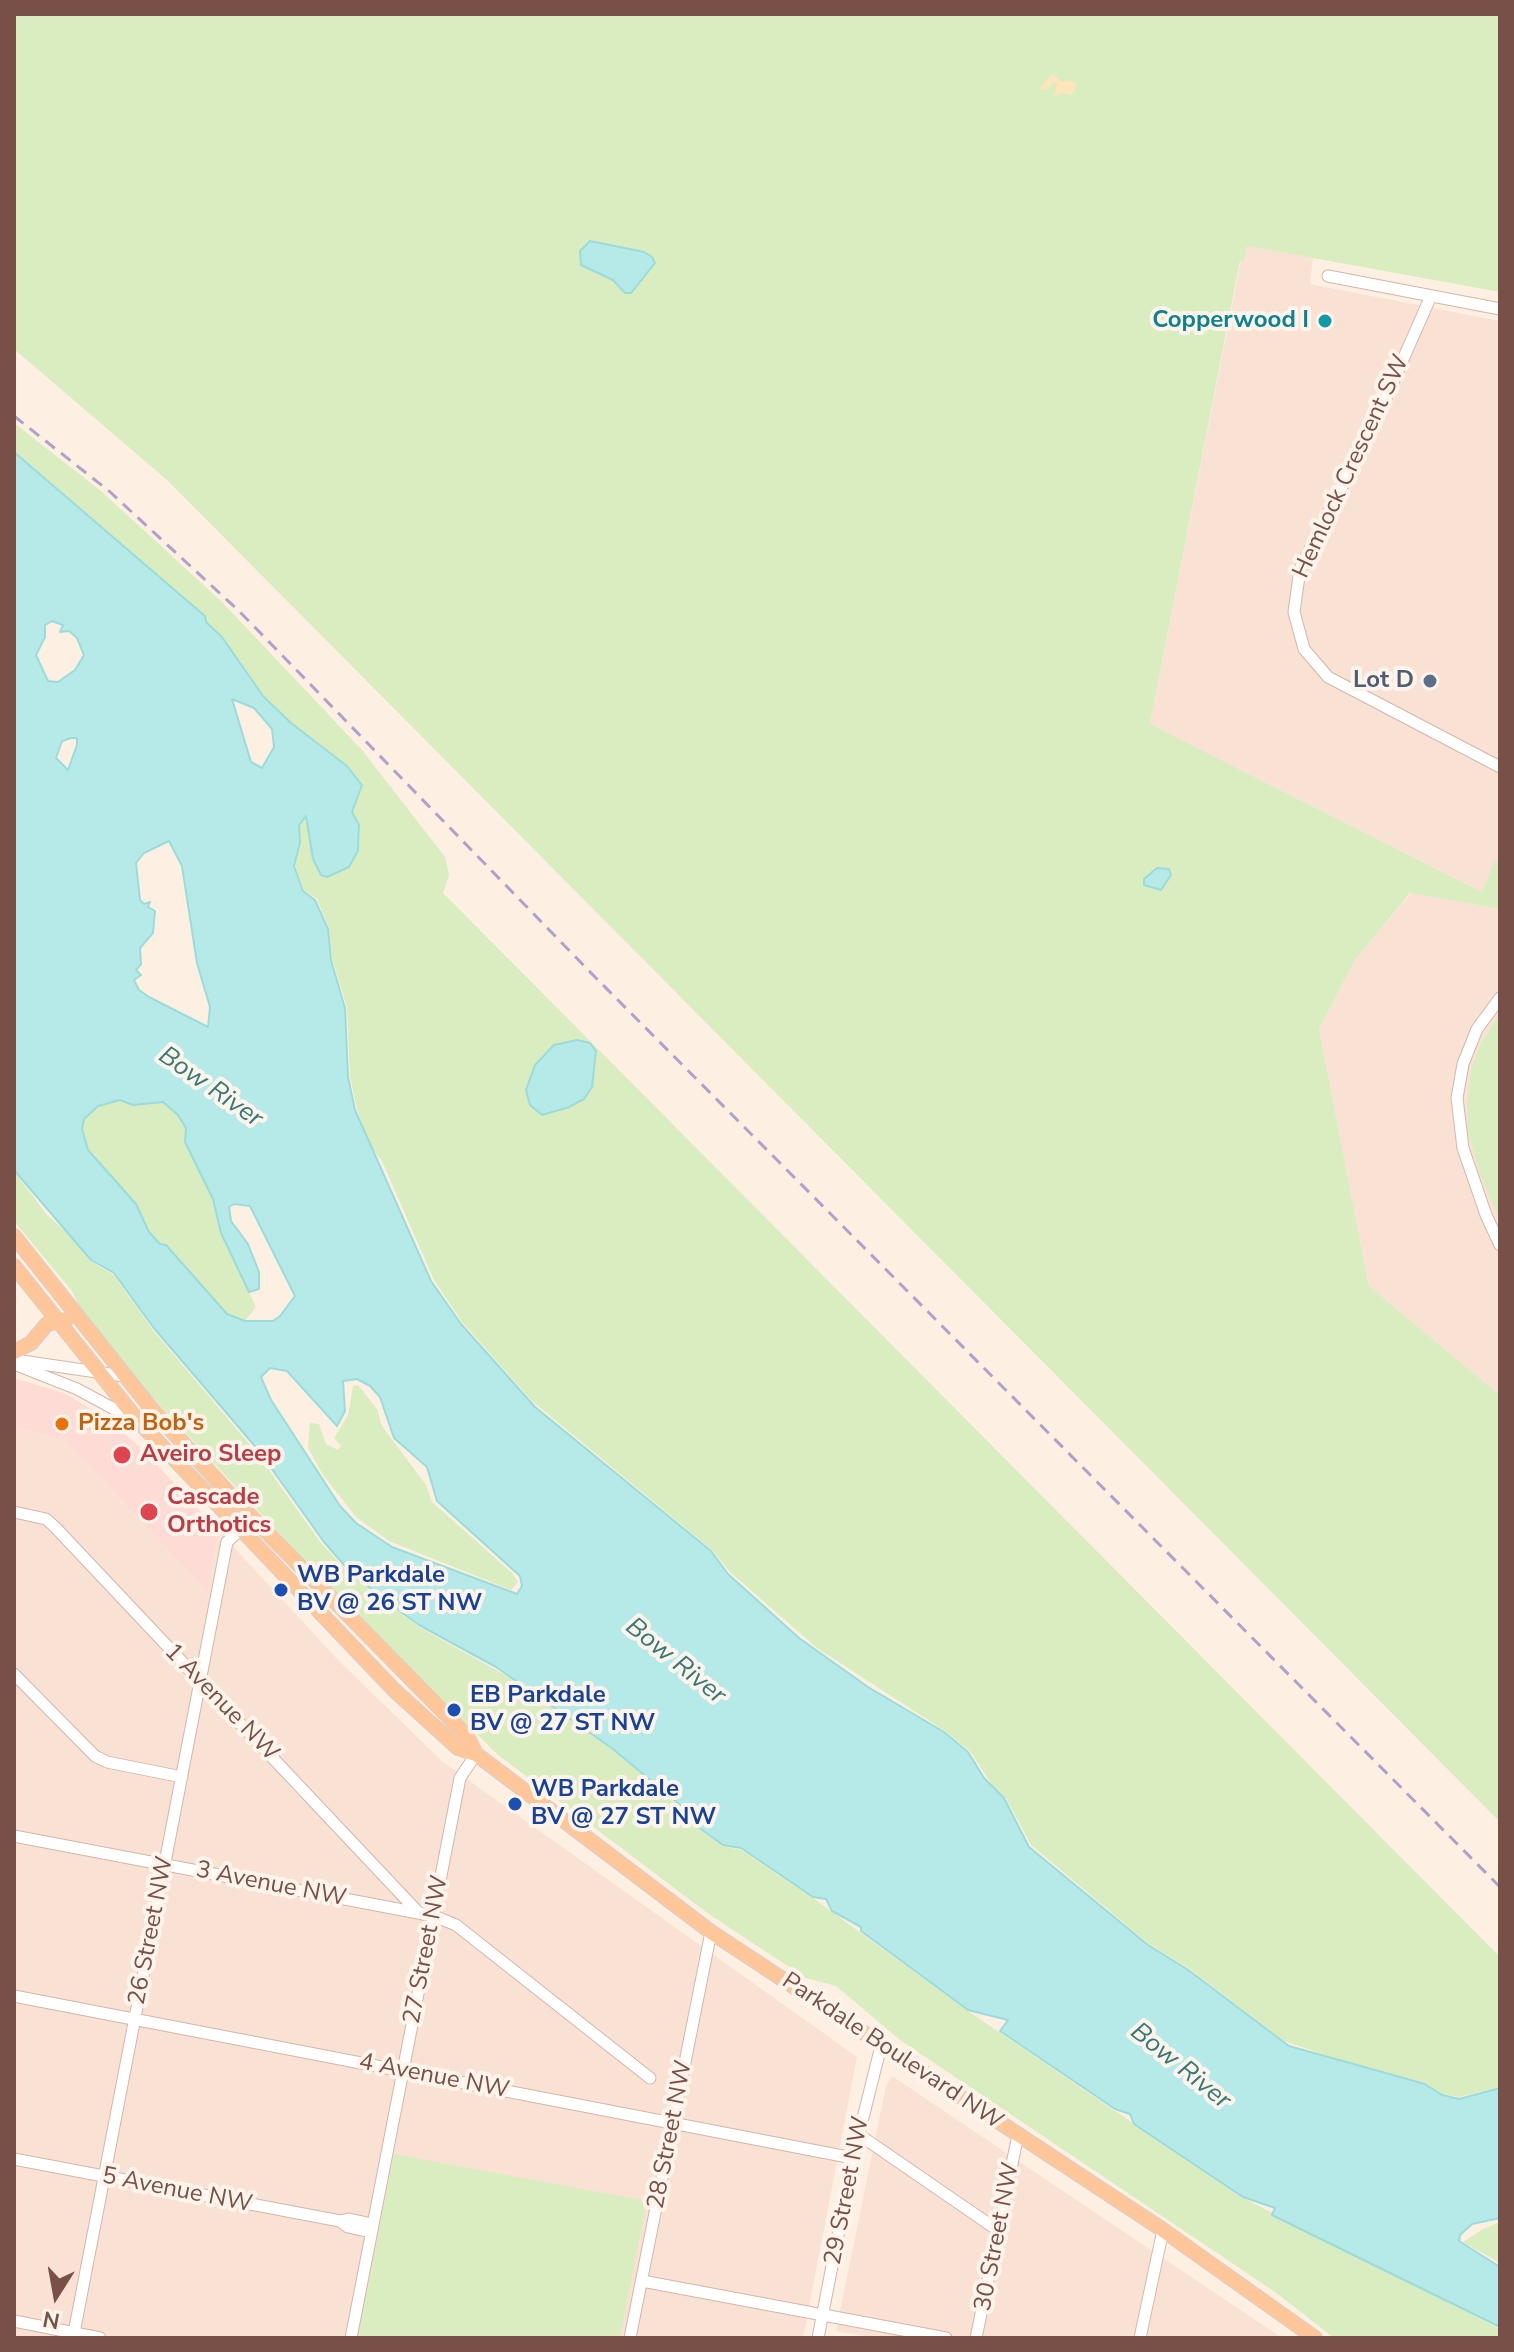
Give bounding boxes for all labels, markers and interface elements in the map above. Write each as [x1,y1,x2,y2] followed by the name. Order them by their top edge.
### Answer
[1152,307,1309,335] place label: Copperwood I
[1316,312,1334,330] marker: Copperwood I
[1288,351,1416,583] street label: Hemlock Crescent SW
[1353,667,1414,695] place label: Lot D
[1421,672,1439,690] marker: Lot D
[152,1041,268,1135] water label: Bow River
[78,1410,204,1438] place label: Pizza Bob's
[53,1415,71,1433] marker: Pizza Bob's
[140,1441,281,1469] place label: Aveiro Sleep
[111,1444,133,1466] marker: Aveiro Sleep
[167,1484,271,1540] place label: Cascade Orthotics
[138,1501,160,1523] marker: Cascade Orthotics
[297,1562,482,1618] place label: WB Parkdale BV @ 26 ST NW
[272,1581,290,1599] marker: WB Parkdale BV @ 26 ST NW
[618,1612,732,1712] water label: Bow River
[158,1638,284,1768] street label: 1 Avenue NW
[470,1682,655,1738] place label: EB Parkdale BV @ 27 ST NW
[445,1701,463,1719] marker: EB Parkdale BV @ 27 ST NW
[531,1776,716,1832] place label: WB Parkdale BV @ 27 ST NW
[506,1795,524,1813] marker: WB Parkdale BV @ 27 ST NW
[123,1854,181,2008] street label: 26 Street NW
[193,1856,349,1914] street label: 3 Avenue NW
[398,1873,456,2027] street label: 27 Street NW
[776,1967,1008,2137] street label: Parkdale Boulevard NW
[1123,2017,1237,2117] water label: Bow River
[356,2048,512,2106] street label: 4 Avenue NW
[642,2058,700,2212] street label: 28 Street NW
[819,2114,877,2268] street label: 29 Street NW
[969,2160,1027,2314] street label: 30 Street NW
[99,2162,255,2220] street label: 5 Avenue NW
[16,2256,96,2336] north arrow
[40,2303,62,2336] text: N

